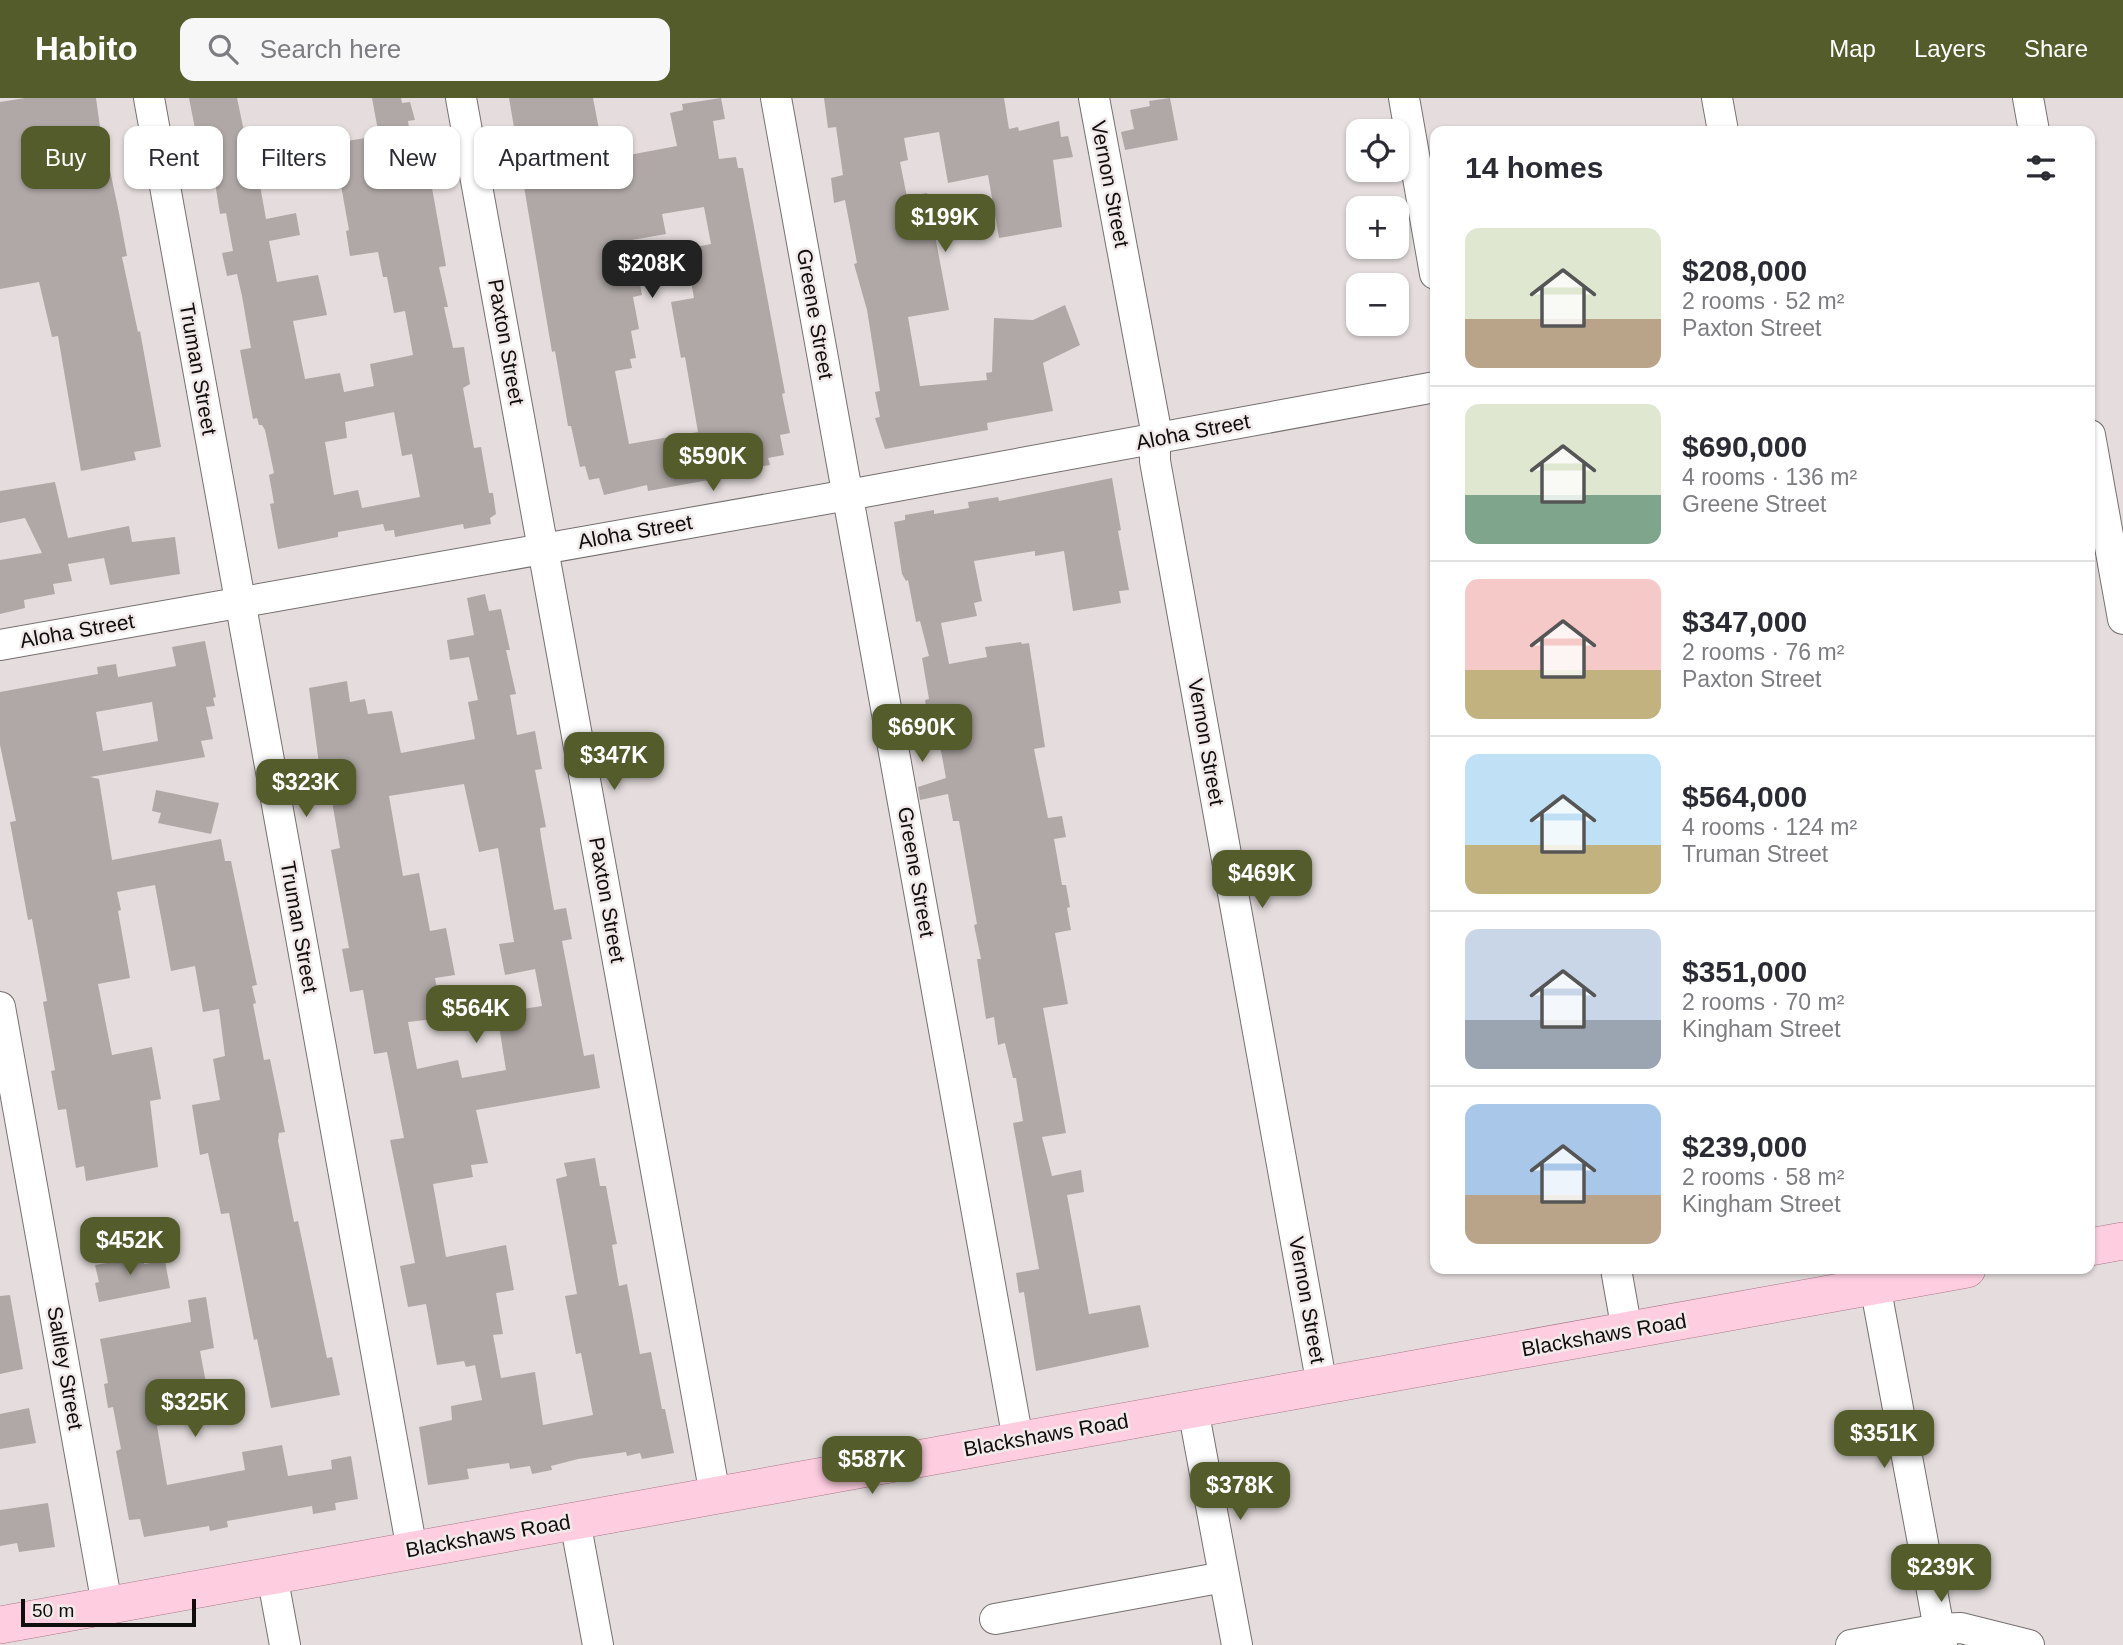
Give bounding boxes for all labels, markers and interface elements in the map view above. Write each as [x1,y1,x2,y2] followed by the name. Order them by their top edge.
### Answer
[180,18,670,81] search box
[35,30,138,67] text: Habito
[204,30,242,68] icon: search
[260,34,401,64] text: Search here
[1829,35,1876,62] text: Map
[1914,35,1986,62] text: Layers
[2024,35,2088,62] text: Share
[1087,119,1134,249] street label: Vernon Street
[1346,119,1409,336] map controls
[1346,119,1409,182] button: locate
[21,126,110,189] chip: Buy
[124,126,223,189] chip: Rent
[237,126,350,189] chip: Filters
[364,126,460,189] chip: New
[474,126,633,189] chip: Apartment
[2022,149,2060,187] icon: filters
[1465,151,1603,184] text: 14 homes
[896,194,994,254] pin: $199K
[1346,196,1409,259] button: +
[911,204,979,230] text: $199K
[603,240,701,300] pin: $208K
[793,247,838,381] street label: Greene Street
[618,250,686,276] text: $208K
[1682,254,1807,287] text: $208,000
[1521,256,1605,340] icon: home
[1346,273,1409,336] button: −
[484,277,529,407] street label: Paxton Street
[1682,288,1844,314] text: 2 rooms · 52 m²
[176,301,221,437] street label: Truman Street
[1682,315,1821,341] text: Paxton Street
[1134,409,1252,454] street label: Aloha Street
[1682,430,1807,463] text: $690,000
[1521,432,1605,516] icon: home
[664,434,762,493] pin: $590K
[679,443,747,469] text: $590K
[1682,464,1857,490] text: 4 rooms · 136 m²
[1682,491,1826,517] text: Greene Street
[576,510,694,553] street label: Aloha Street
[1682,605,1807,638] text: $347,000
[1521,607,1605,691] icon: home
[18,609,136,652] street label: Aloha Street
[1682,639,1844,665] text: 2 rooms · 76 m²
[1682,666,1821,692] text: Paxton Street
[1184,677,1229,807] street label: Vernon Street
[873,704,971,764] pin: $690K
[888,714,956,740] text: $690K
[565,732,663,792] pin: $347K
[580,742,648,768] text: $347K
[257,760,355,819] pin: $323K
[272,769,340,795] text: $323K
[1682,780,1807,813] text: $564,000
[1521,782,1605,866] icon: home
[894,805,939,939] street label: Greene Street
[1682,814,1857,840] text: 4 rooms · 124 m²
[585,835,630,965] street label: Paxton Street
[1682,841,1828,867] text: Truman Street
[1213,850,1311,910] pin: $469K
[277,859,322,995] street label: Truman Street
[1228,860,1296,886] text: $469K
[1682,955,1807,988] text: $351,000
[1521,957,1605,1041] icon: home
[427,986,525,1045] pin: $564K
[1682,989,1844,1015] text: 2 rooms · 70 m²
[442,995,510,1021] text: $564K
[1682,1016,1841,1042] text: Kingham Street
[1682,1130,1807,1163] text: $239,000
[1521,1132,1605,1216] icon: home
[1682,1164,1844,1190] text: 2 rooms · 58 m²
[1682,1191,1841,1217] text: Kingham Street
[81,1218,179,1277] pin: $452K
[96,1227,164,1253] text: $452K
[1285,1235,1330,1365] street label: Vernon Street
[43,1304,88,1432] street label: Saltley Street
[1520,1309,1688,1360] street label: Blackshaws Road
[146,1380,244,1439] pin: $325K
[161,1389,229,1415] text: $325K
[962,1409,1130,1460] street label: Blackshaws Road
[1835,1410,1933,1470] pin: $351K
[1850,1420,1918,1446] text: $351K
[823,1436,921,1496] pin: $587K
[838,1446,906,1472] text: $587K
[1191,1462,1289,1522] pin: $378K
[1206,1472,1274,1498] text: $378K
[404,1510,572,1561] street label: Blackshaws Road
[1892,1544,1990,1604] pin: $239K
[1907,1554,1975,1580] text: $239K
[21,1596,196,1628] scale bar
[32,1600,74,1621] text: 50 m

